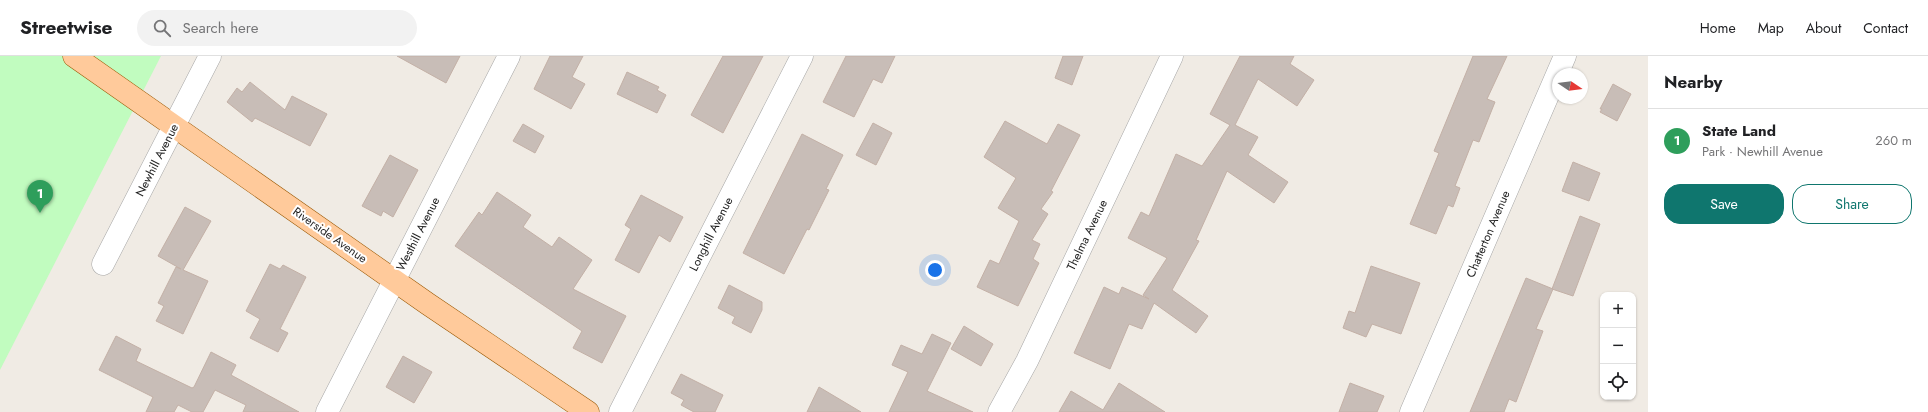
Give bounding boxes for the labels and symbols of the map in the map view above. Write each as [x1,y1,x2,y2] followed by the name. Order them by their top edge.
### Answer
[1552,68,1588,104] north arrow
[131,121,183,199] street label: Newhill Avenue
[27,180,53,213] pin: 1
[1462,188,1514,280] street label: Chatterton Avenue
[392,194,444,274] street label: Westhill Avenue
[685,194,737,274] street label: Longhill Avenue
[1062,196,1112,274] street label: Thelma Avenue
[289,203,371,267] street label: Riverside Avenue
[925,260,945,280] your location

